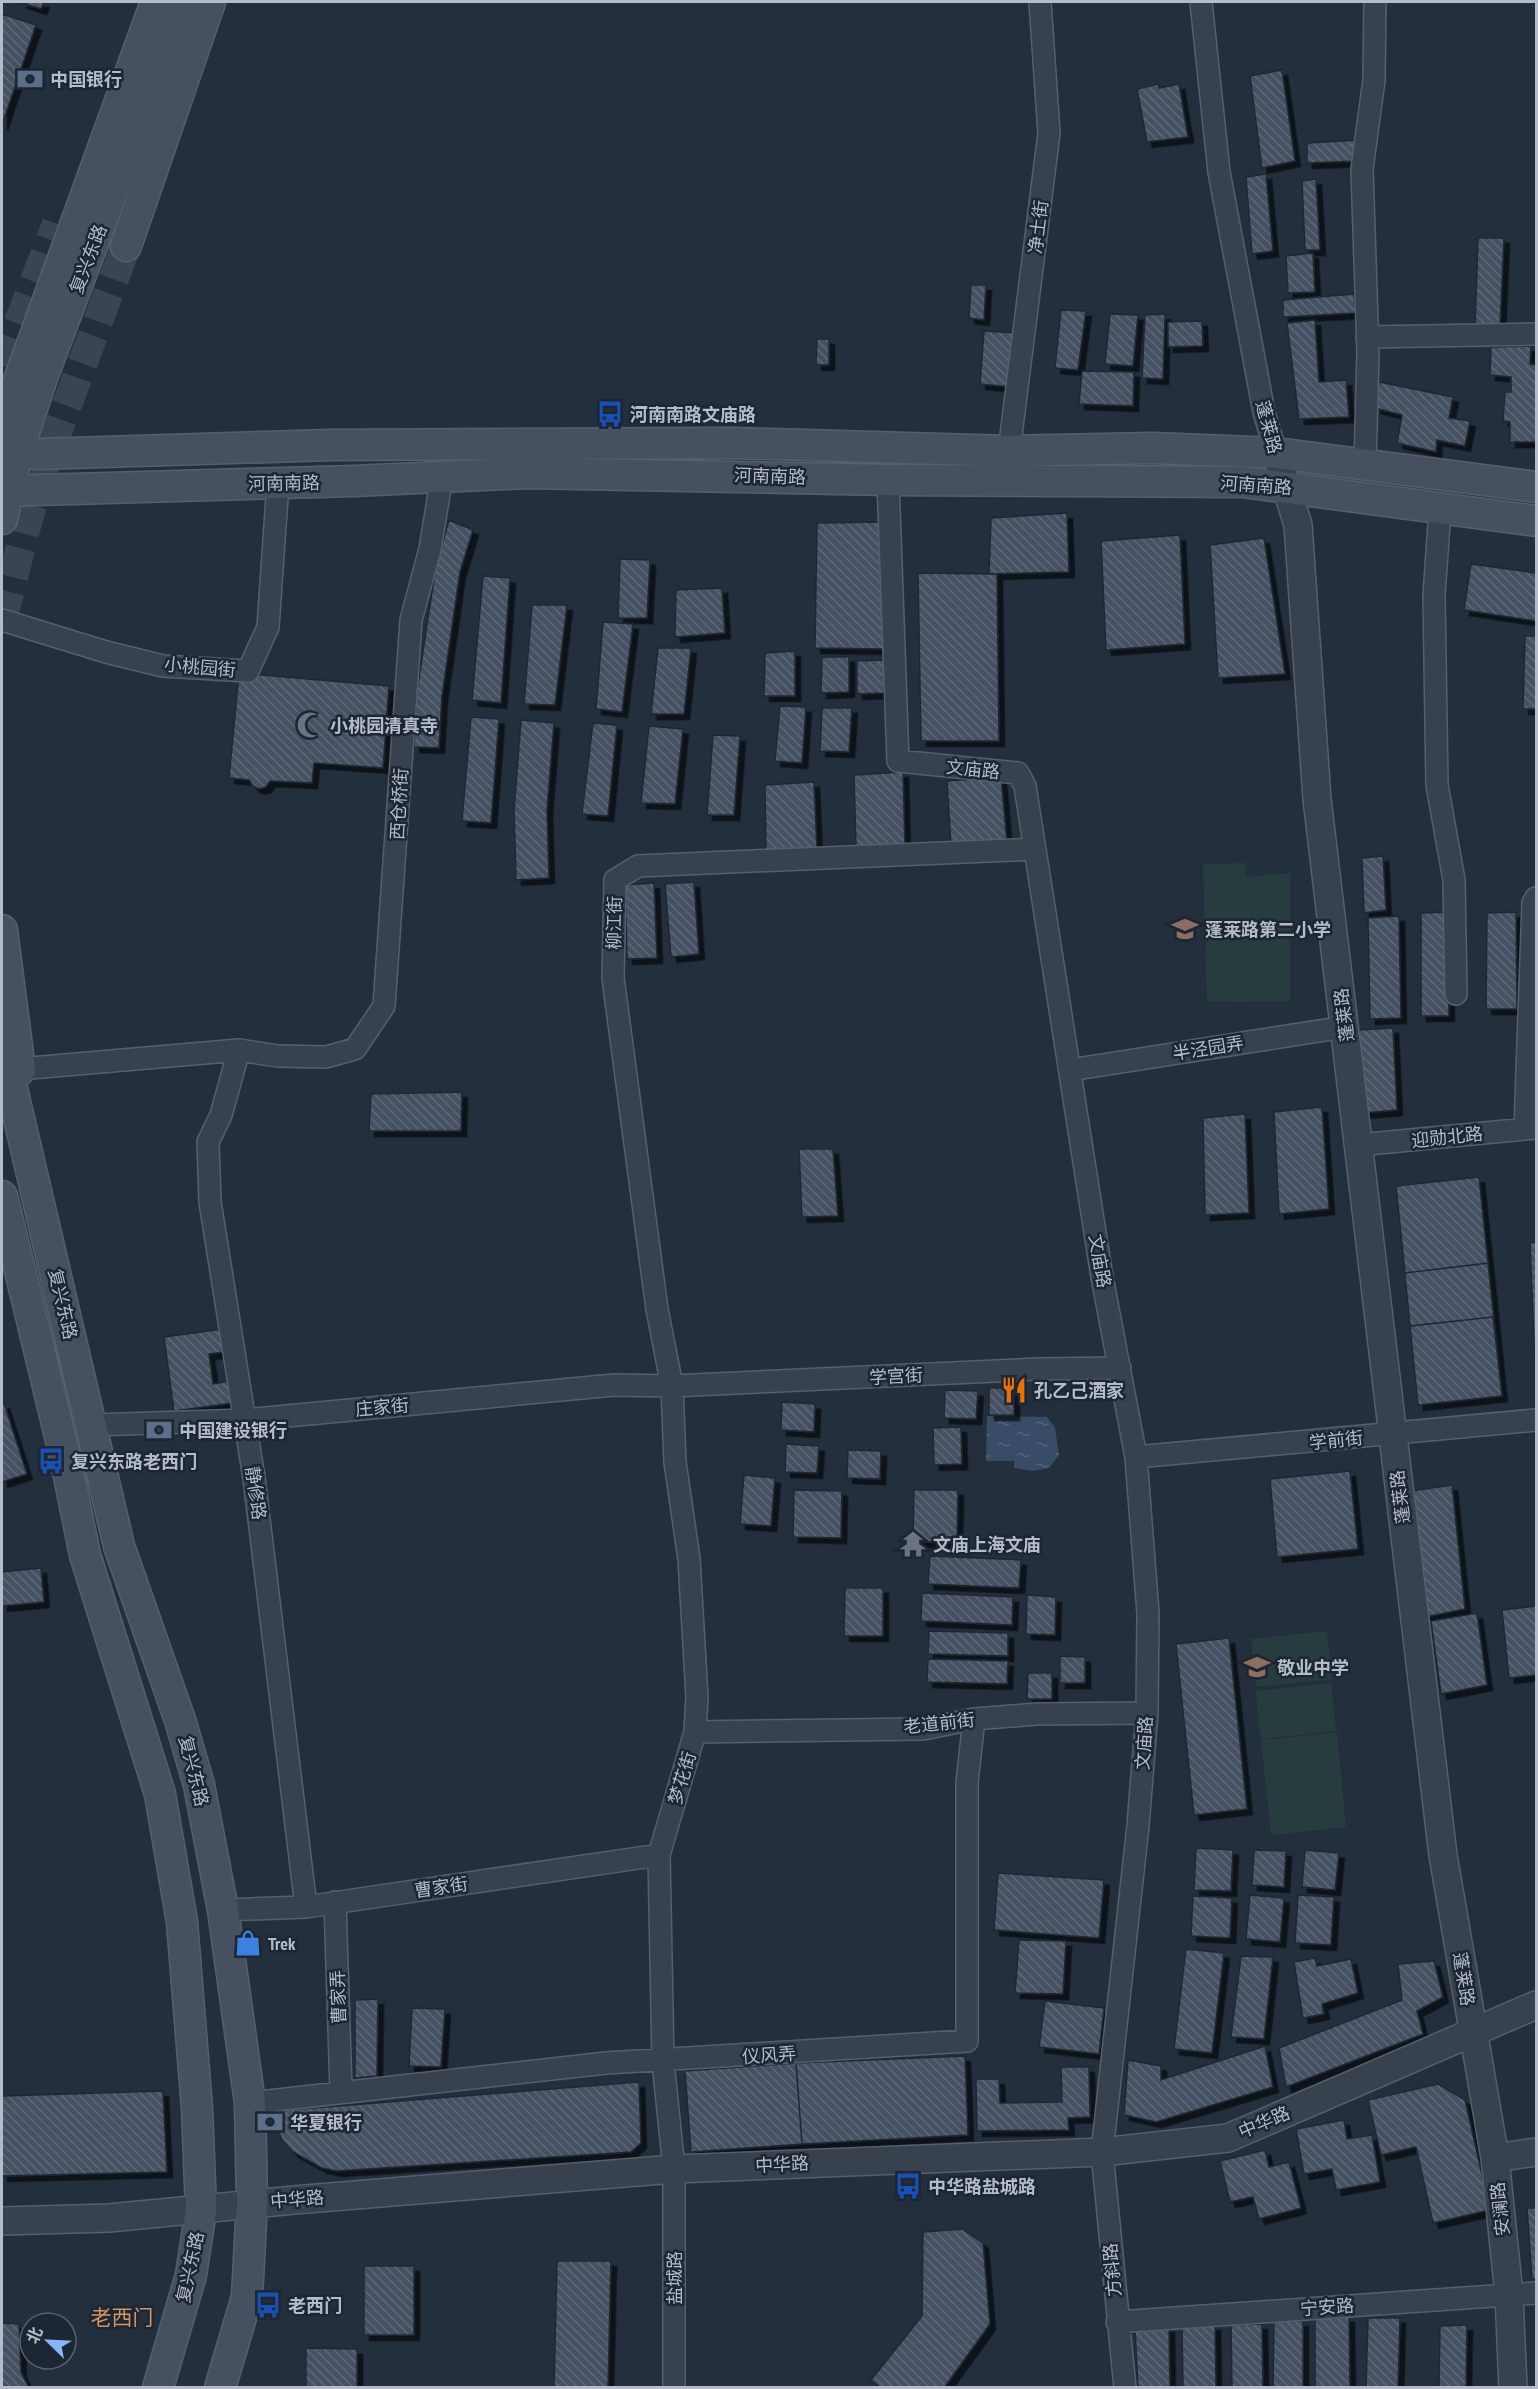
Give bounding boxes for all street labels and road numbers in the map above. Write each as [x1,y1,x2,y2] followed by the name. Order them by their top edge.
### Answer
[1023,199,1053,255] street label: 净土街
[64,221,112,297] street label: 复兴东路
[1251,398,1287,456] street label: 蓬莱路
[734,463,806,489] street label: 河南南路
[248,471,320,495] street label: 河南南路
[1219,471,1293,499] street label: 河南南路
[163,652,237,682] street label: 小桃园街
[945,755,1001,783] street label: 文庙路
[386,767,412,841] street label: 西仓桥街
[602,896,626,950] street label: 柳江街
[1329,987,1359,1043] street label: 蓬莱路
[1171,1031,1245,1065] street label: 半泾园弄
[1410,1122,1484,1152] street label: 迎勋北路
[1084,1232,1116,1290] street label: 文庙路
[44,1266,82,1342] street label: 复兴东路
[868,1363,924,1389] street label: 学宫街
[354,1393,410,1421] street label: 庄家街
[1308,1426,1364,1454] street label: 学前街
[241,1465,271,1521] street label: 静修路
[1385,1469,1415,1525] street label: 蓬莱路
[902,1708,976,1738] street label: 老道前街
[1131,1715,1157,1771] street label: 文庙路
[174,1733,214,1809] street label: 复兴东路
[663,1749,701,1807] street label: 梦花街
[413,1872,469,1902] street label: 曹家街
[1448,1951,1480,2007] street label: 蓬莱路
[326,1970,350,2024] street label: 曹家弄
[741,2042,797,2068] street label: 仪风弄
[1235,2101,1293,2143] street label: 中华路
[754,2151,810,2177] street label: 中华路
[1486,2181,1514,2237] street label: 安澜路
[269,2185,325,2213] street label: 中华路
[171,2229,209,2305] street label: 复兴东路
[1098,2242,1126,2298] street label: 方斜路
[663,2251,686,2305] street label: 盐城路
[1299,2294,1355,2320] street label: 宁安路

